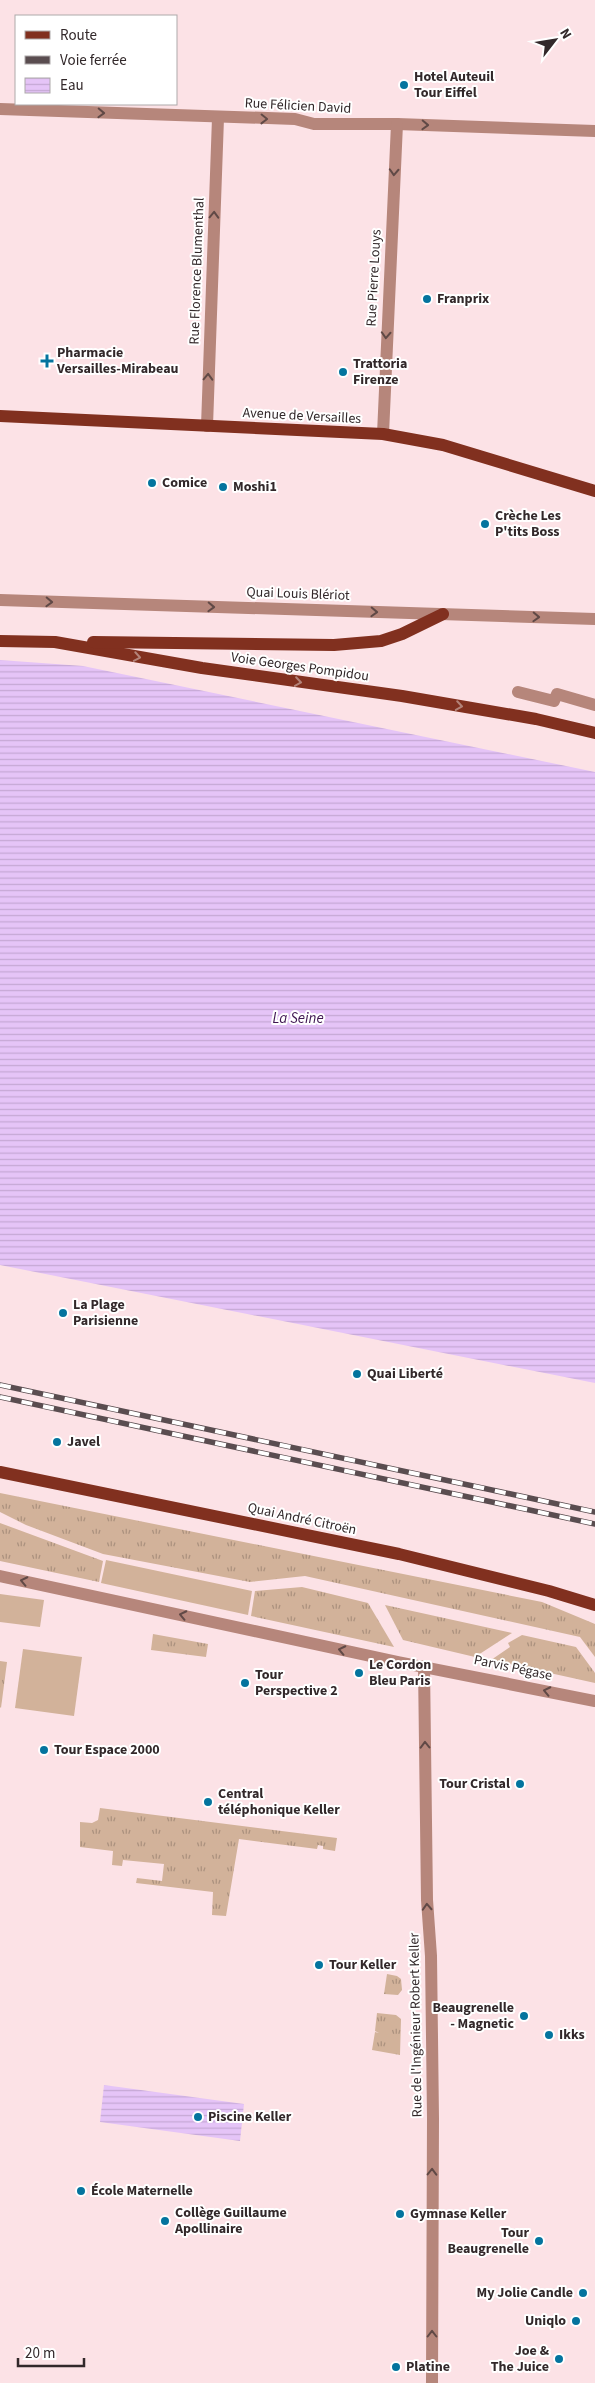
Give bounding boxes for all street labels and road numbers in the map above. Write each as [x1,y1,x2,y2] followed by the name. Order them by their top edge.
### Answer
[244,93,352,119] street label: Rue Félicien David
[184,197,210,345] street label: Rue Florence Blumenthal
[361,229,387,327] street label: Rue Pierre Louys
[242,403,362,429] street label: Avenue de Versailles
[246,582,350,606] street label: Quai Louis Blériot
[230,647,370,687] street label: Voie Georges Pompidou
[246,1498,358,1540] street label: Quai André Citroën
[472,1650,554,1686] street label: Parvis Pégase
[404,1932,428,2118] street label: Rue de l'Ingénieur Robert Keller

